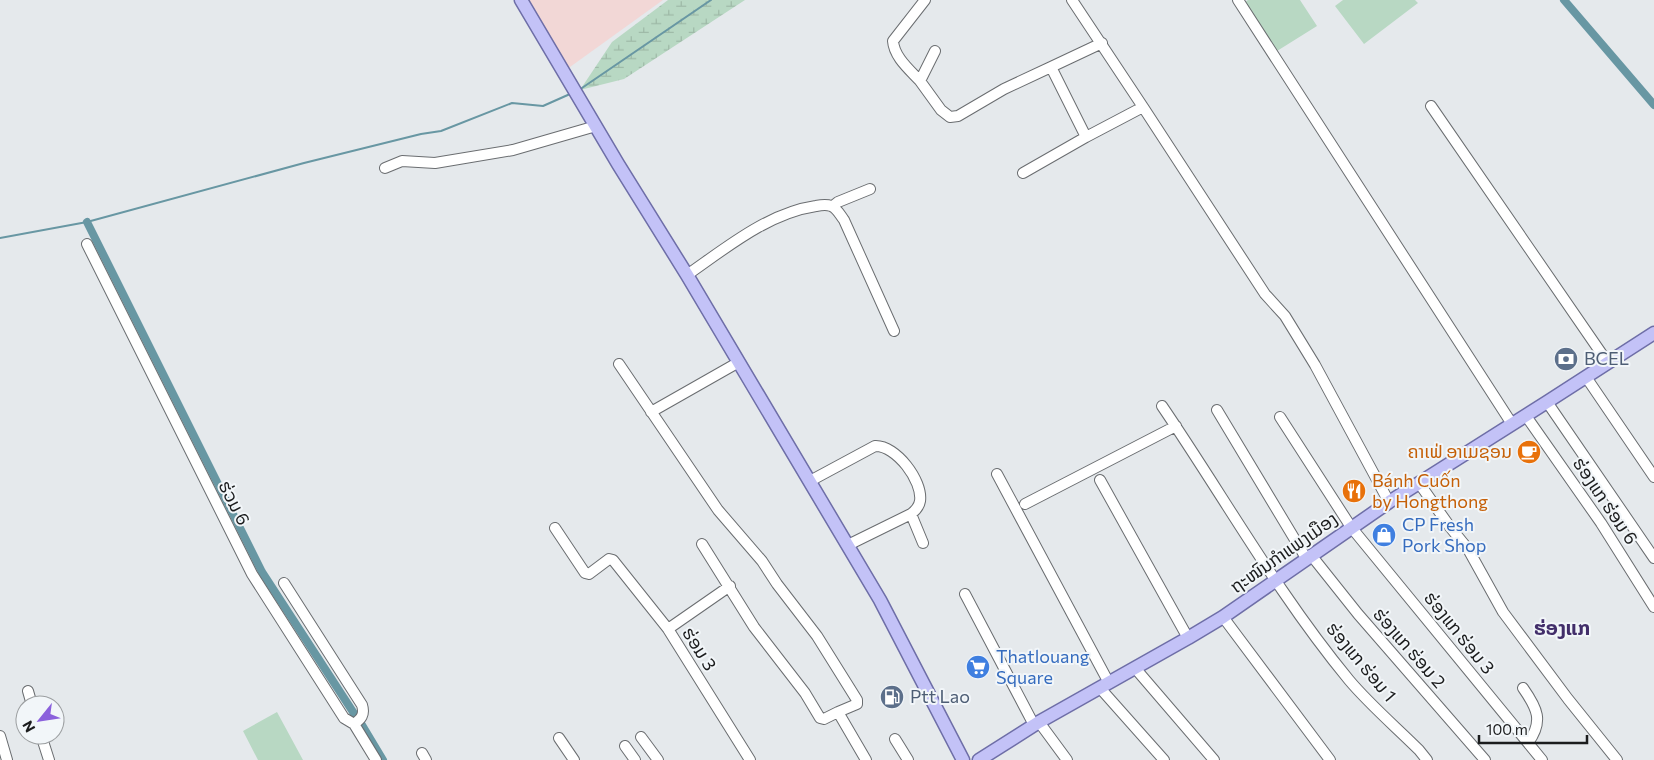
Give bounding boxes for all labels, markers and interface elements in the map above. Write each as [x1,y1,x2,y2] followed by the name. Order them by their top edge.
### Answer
[1553,346,1579,372] bank icon: BCEL
[1584,347,1629,369] place label: BCEL
[1516,439,1542,465] cafe icon: ຄາເຟ່ ອາເມຊອນ
[1408,440,1512,462] place label: ຄາເຟ່ ອາເມຊອນ
[1569,453,1643,548] street label: ຮ່ອງແກ ຮ່ອມ 6
[1372,469,1488,512] place label: Bánh Cuốn by Hongthong
[214,477,255,528] street label: ຮ່ວມ 6
[1341,478,1367,504] restaurant icon: Bánh Cuốn by Hongthong
[1225,507,1341,597] street label: ຖະໜົນກຳແພງເມືອງ
[1402,513,1486,556] place label: CP Fresh Pork Shop
[1371,522,1397,548] shop icon: CP Fresh Pork Shop
[1420,587,1500,678] street label: ຮ່ອງແກ ຮ່ອມ 3
[1369,603,1451,692] street label: ຮ່ອງແກ ຮ່ອມ 2
[1534,615,1590,639] district label: ຮ່ອງແກ
[1322,617,1401,706] street label: ຮ່ອງແກ ຮ່ອມ 1
[678,623,722,674] street label: ຮ່ອມ 3
[996,645,1090,688] place label: Thatlouang Square
[965,654,991,680] supermarket icon: Thatlouang Square
[879,684,905,710] fuel station icon: Ptt Lao
[910,685,970,707] place label: Ptt Lao
[15,695,65,745] north arrow
[1479,712,1586,744] scale bar
[18,718,38,736] text: N
[1486,720,1528,738] text: 100 m

